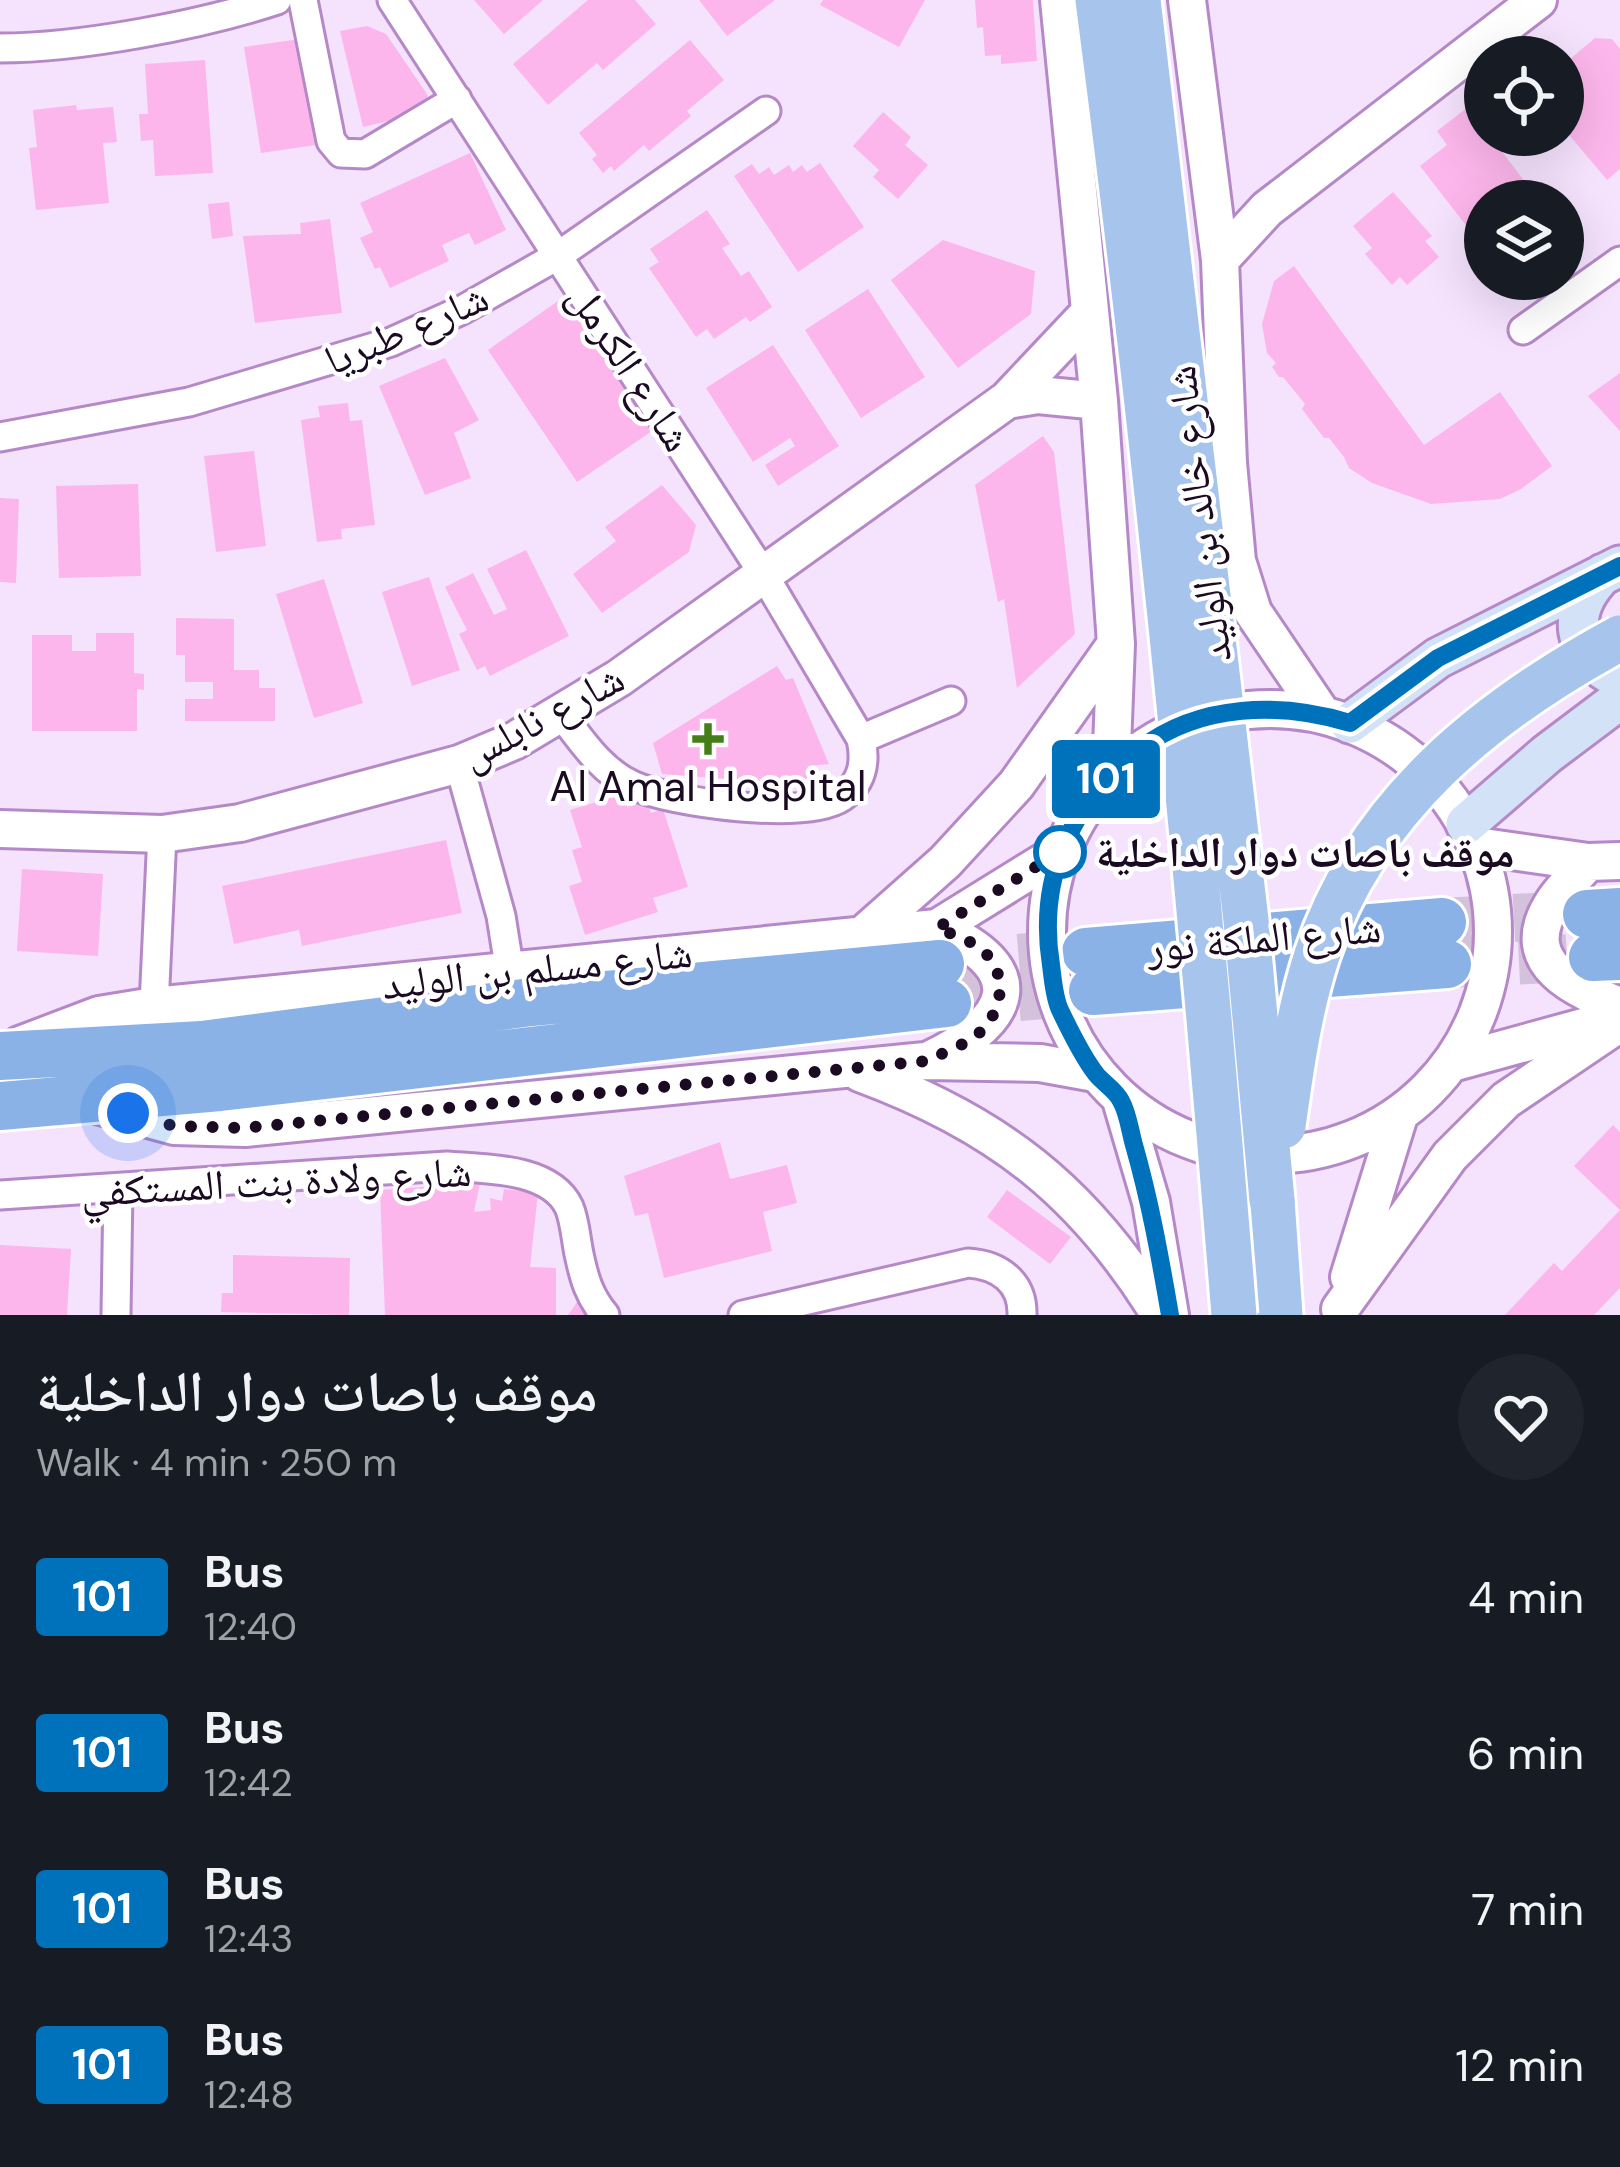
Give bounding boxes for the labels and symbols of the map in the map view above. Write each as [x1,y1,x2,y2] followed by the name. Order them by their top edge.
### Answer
[316,269,497,388] street label: شارع طبريا
[556,273,705,462] street label: شارع الكرمل
[1153,363,1244,665] street label: شارع خالد بن الوليد
[451,650,634,782] street label: شارع نابلس
[692,723,724,755] marker: Al Amal Hospital
[1037,740,1175,818] line badge: 101
[550,759,866,814] place label: Al Amal Hospital
[1096,825,1514,880] place label: موقف باصات دوار الداخلية
[1035,827,1085,877] marker: موقف باصات دوار الداخلية
[1144,900,1383,975] street label: شارع الملكة نور
[379,925,695,1012] street label: شارع مسلم بن الوليد
[98,1083,158,1143] your location
[79,1144,473,1225] street label: شارع ولادة بنت المستكفي

